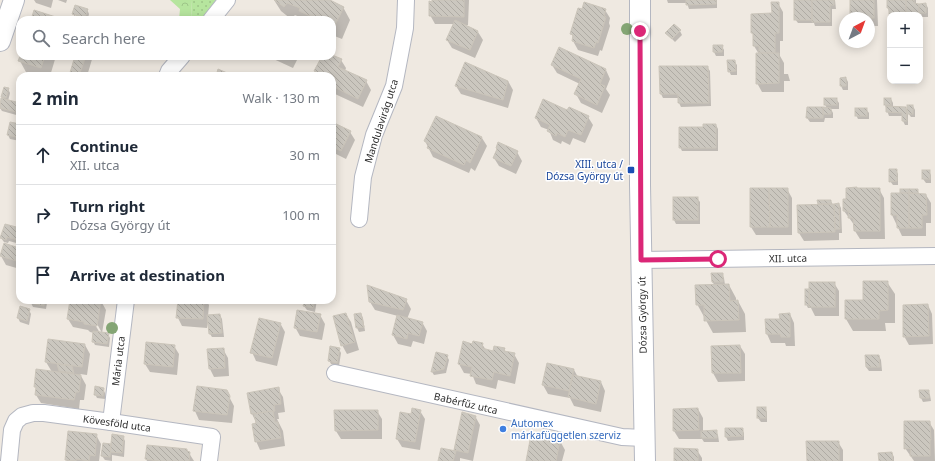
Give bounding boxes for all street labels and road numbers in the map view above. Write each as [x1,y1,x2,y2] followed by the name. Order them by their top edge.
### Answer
[361,77,401,165] street label: Mandulavirág utca
[769,251,807,265] street label: XII. utca
[634,276,650,354] street label: Dózsa György út
[108,335,128,387] street label: Mária utca
[433,389,499,417] street label: Babérfűz utca
[82,411,152,435] street label: Kövesföld utca

